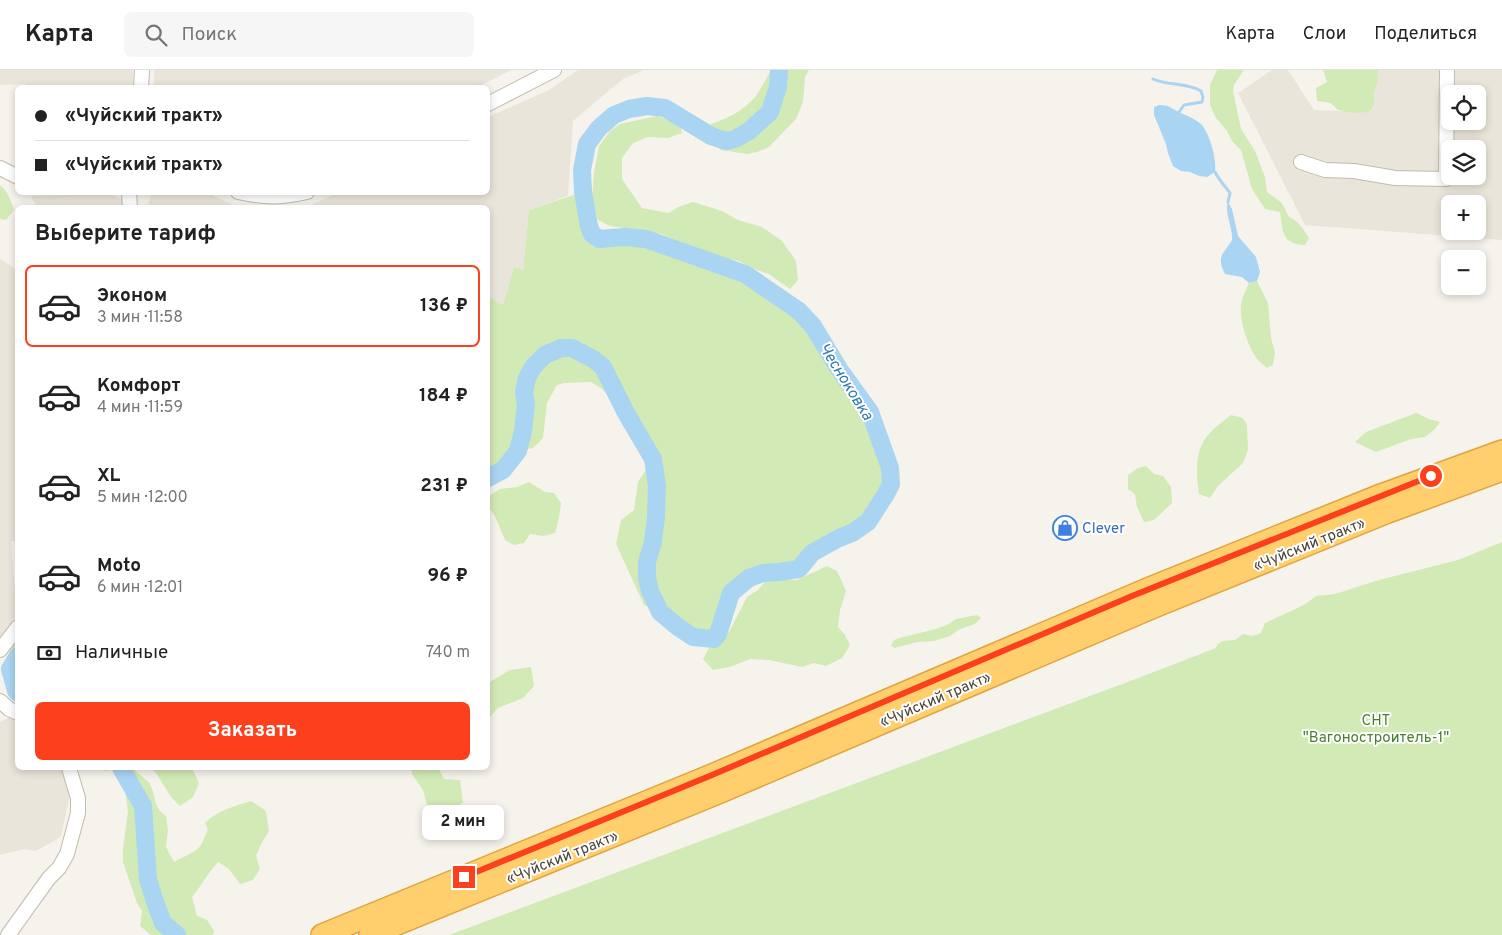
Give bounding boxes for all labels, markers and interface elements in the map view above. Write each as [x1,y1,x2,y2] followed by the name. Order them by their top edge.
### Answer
[124,12,474,57] search box
[25,20,94,50] text: Карта
[142,21,170,49] icon: search
[182,23,237,47] text: Поиск
[1225,23,1275,46] text: Карта
[1303,23,1346,46] text: Слои
[1374,23,1477,46] text: Поделиться
[1441,85,1486,295] map controls
[1441,85,1486,130] button: locate
[65,104,223,128] text: «Чуйский тракт»
[1441,140,1486,185] button: layers
[65,153,223,177] text: «Чуйский тракт»
[1441,195,1486,240] button: +
[35,221,216,248] text: Выберите тариф
[1441,250,1486,295] button: −
[37,284,82,329] icon: car
[97,284,167,308] text: Эконом
[420,294,468,318] text: 136 ₽
[97,308,183,328] text: 3 мин · 11:58
[814,340,877,425] water label: Чесноковка
[37,374,82,419] icon: car
[97,374,180,398] text: Комфорт
[419,384,468,408] text: 184 ₽
[97,398,183,418] text: 4 мин · 11:59
[37,464,82,509] icon: car
[97,464,120,488] text: XL
[1420,465,1442,487] route start
[420,474,468,498] text: 231 ₽
[97,488,188,508] text: 5 мин · 12:00
[1251,514,1368,576] street label: «Чуйский тракт»
[1052,515,1078,541] shop icon: Clever
[1082,520,1125,539] place label: Clever
[37,554,82,599] icon: car
[97,554,141,578] text: Moto
[427,564,468,588] text: 96 ₽
[97,578,183,598] text: 6 мин · 12:01
[35,639,63,667] icon: cash
[75,641,168,665] text: Наличные
[426,643,470,663] text: 740 m
[877,668,994,732] street label: «Чуйский тракт»
[35,702,470,760] button: Заказать
[1303,712,1449,748] park label: СНТ "Вагоностроитель-1"
[423,804,505,840] callout: 2 мин
[441,812,485,832] text: 2 мин
[504,827,621,889] street label: «Чуйский тракт»
[453,866,475,888] route end

